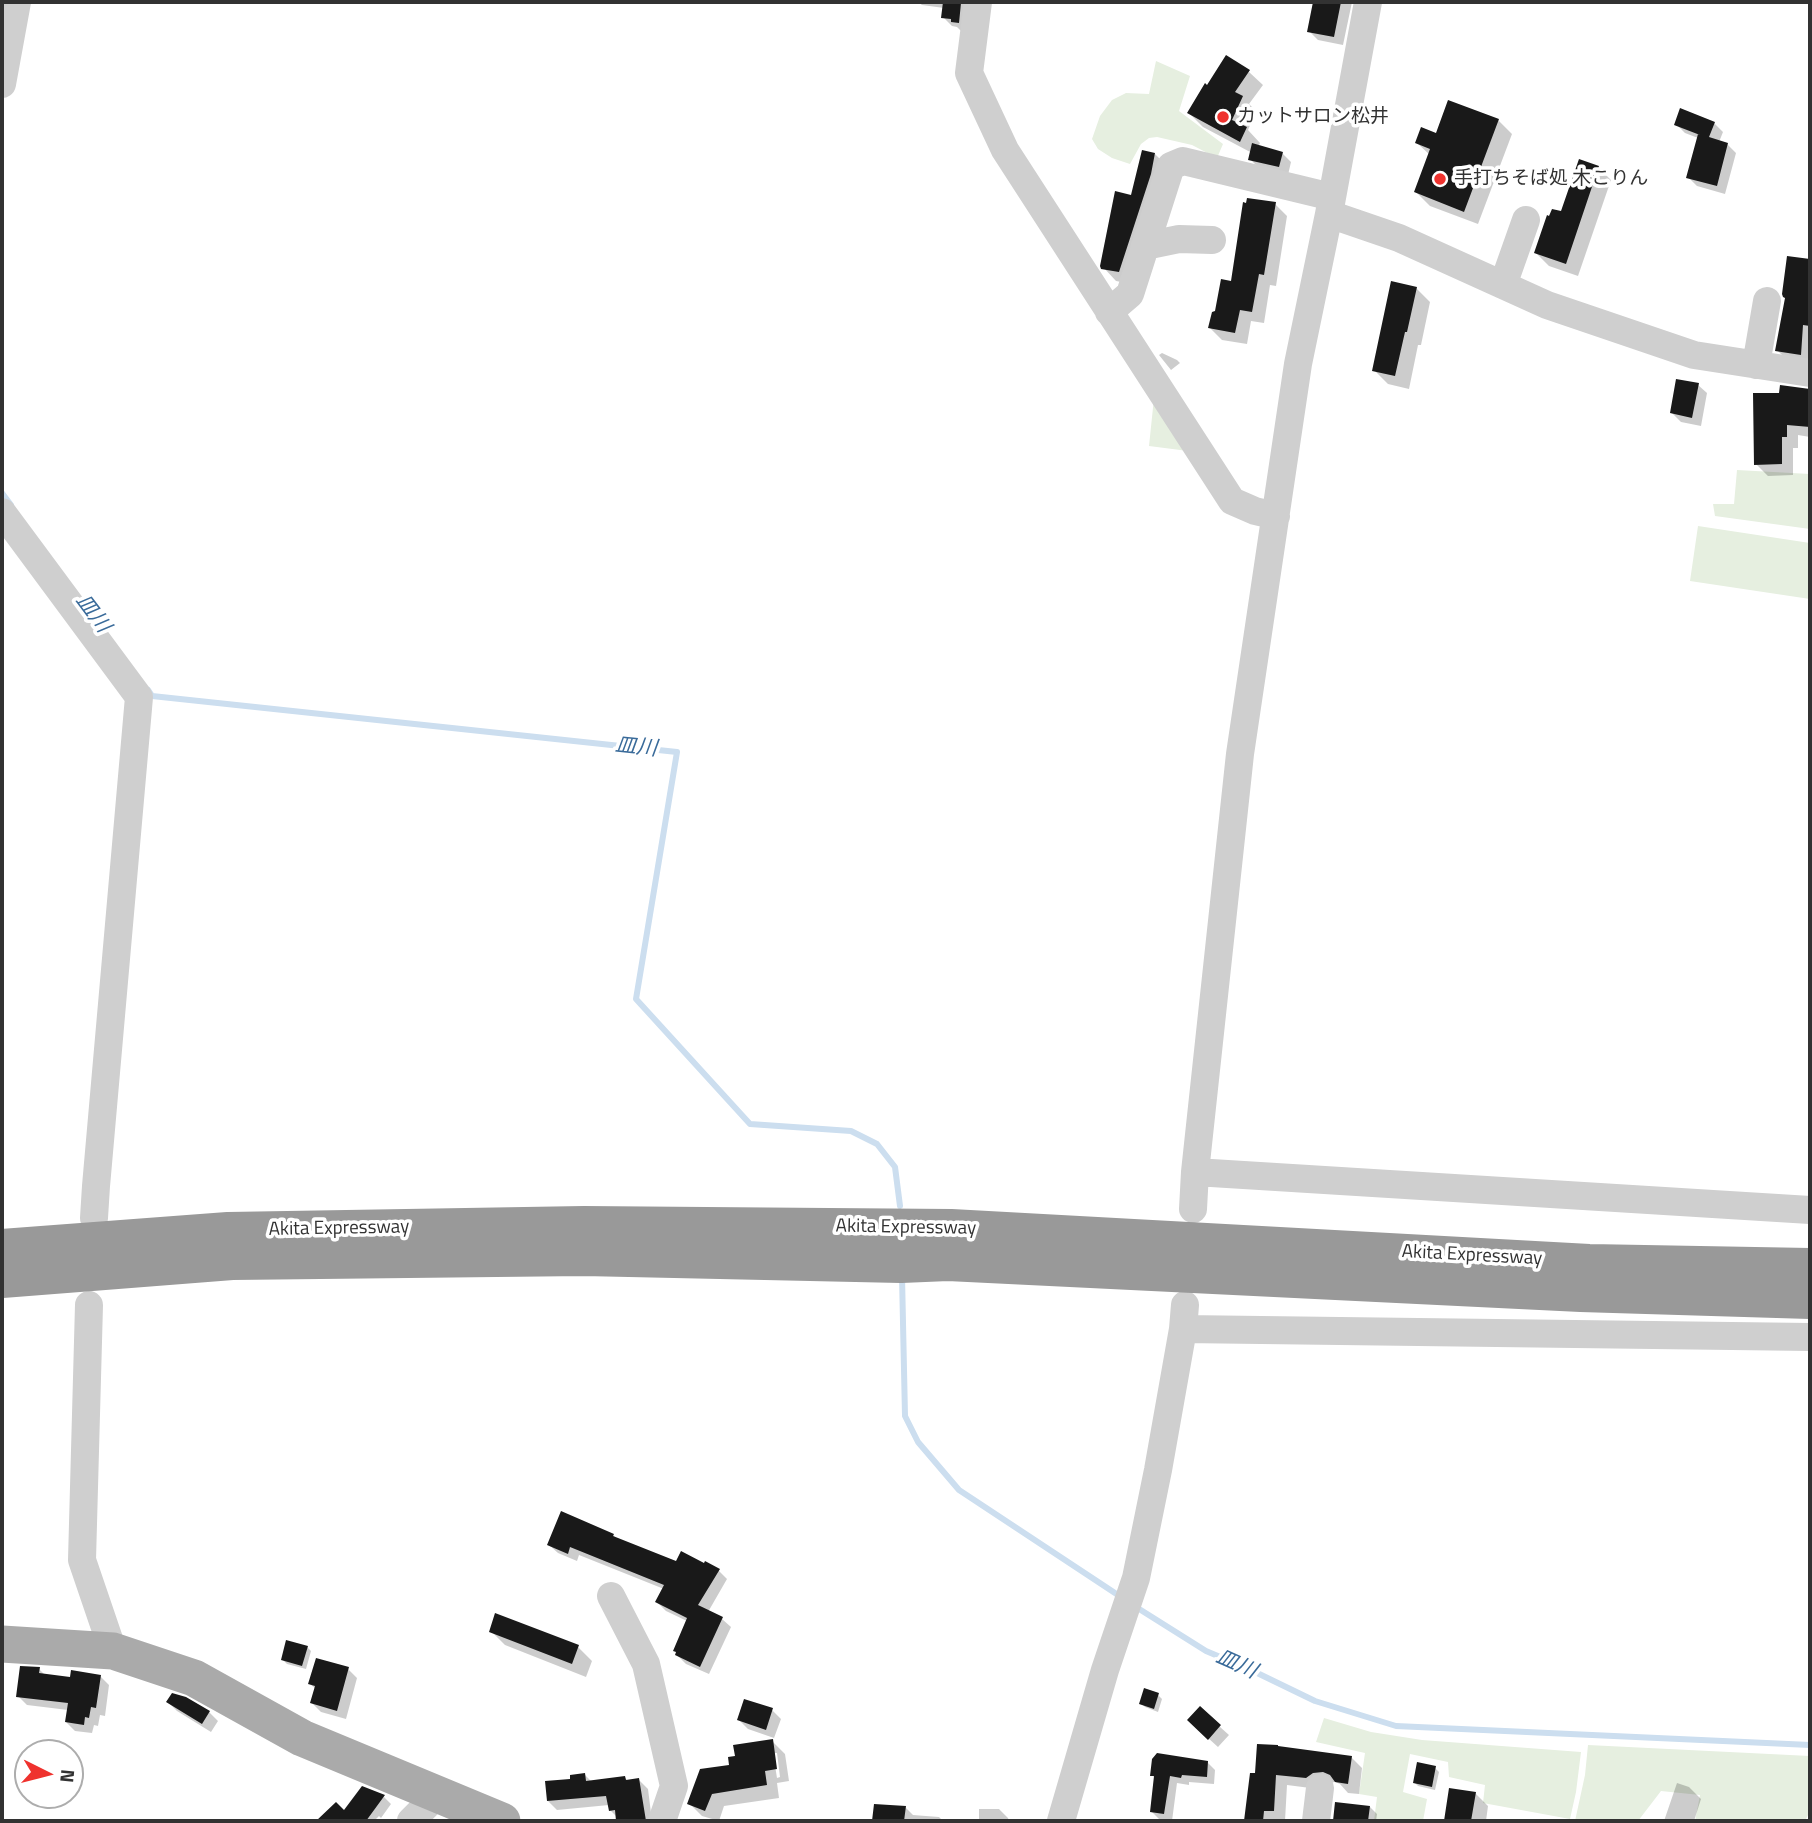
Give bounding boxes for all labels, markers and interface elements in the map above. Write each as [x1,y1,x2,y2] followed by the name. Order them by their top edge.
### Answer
[1237,106,1389,128] place label: カットサロン松井
[1215,109,1231,125] marker: カットサロン松井
[1454,168,1648,190] place label: 手打ちそば処 木こりん
[1432,171,1448,187] marker: 手打ちそば処 木こりん
[69,590,115,638] water label: 皿川
[614,733,658,763] water label: 皿川
[836,1215,976,1241] street label: Akita Expressway
[269,1216,409,1242] street label: Akita Expressway
[1401,1241,1543,1271] street label: Akita Expressway
[1212,1645,1260,1685] water label: 皿川
[14,1739,84,1809] north arrow
[53,1768,84,1784] text: N

